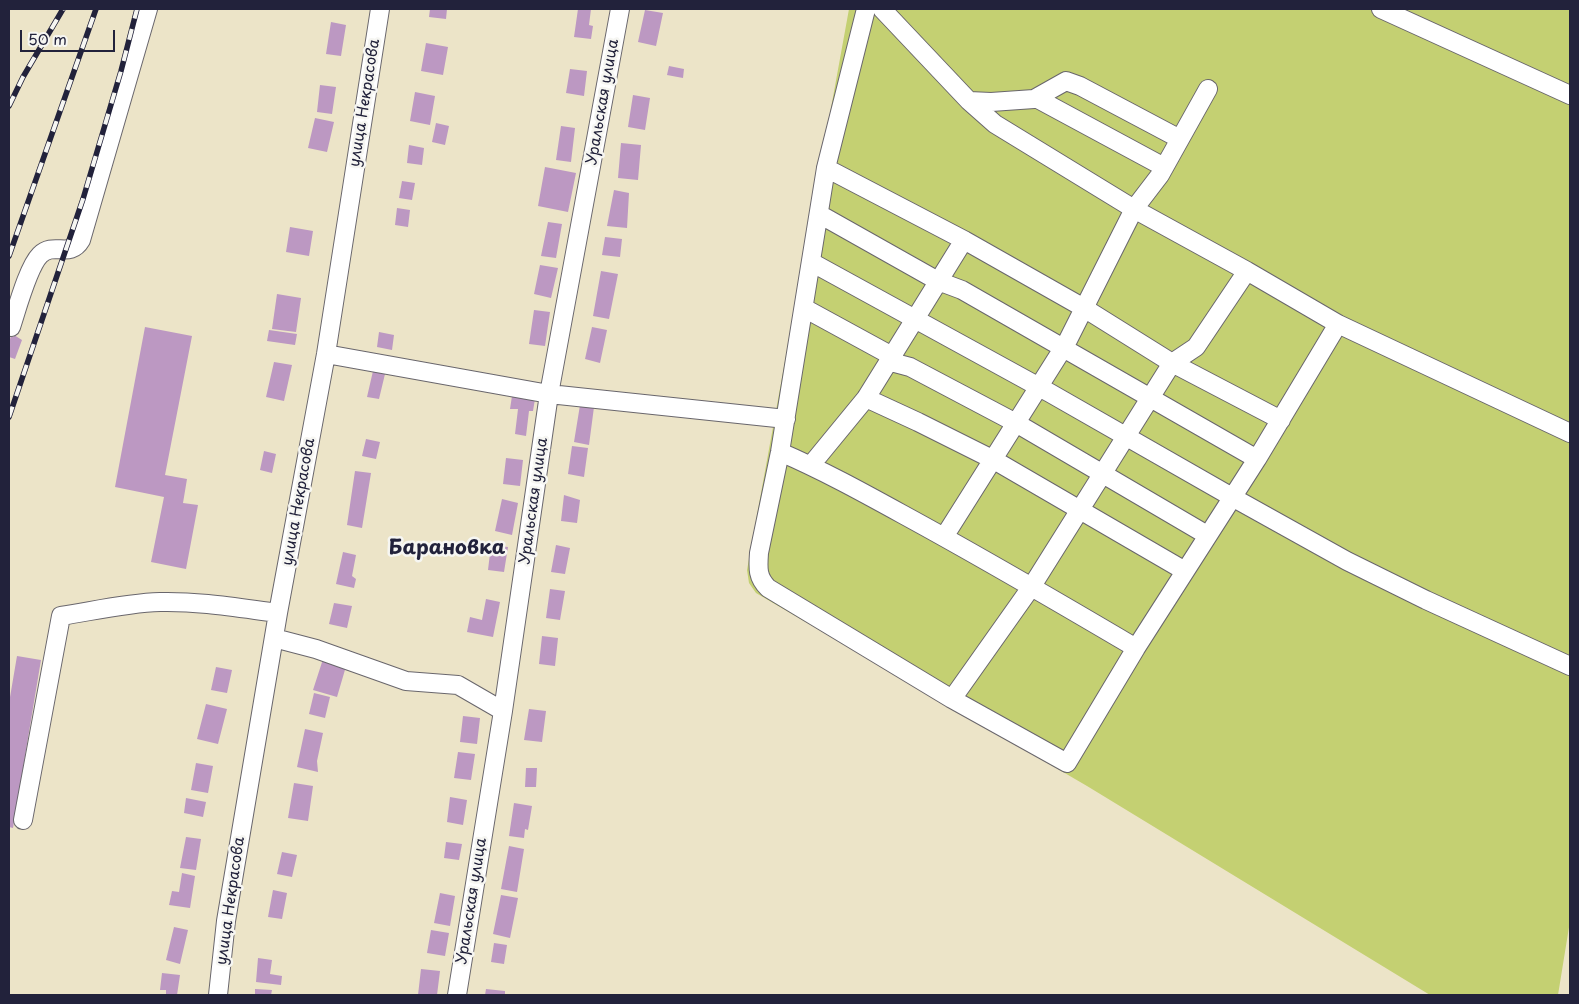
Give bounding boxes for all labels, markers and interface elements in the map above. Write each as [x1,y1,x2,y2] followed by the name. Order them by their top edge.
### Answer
[22,20,118,52] scale bar
[28,27,67,50] text: 50 m
[346,38,384,168] street label: улица Некрасова
[583,38,623,166] street label: Уральская улица
[279,437,319,567] street label: улица Некрасова
[516,437,552,565] street label: Уральская улица
[389,536,505,560] district label: Барановка
[213,836,249,966] street label: улица Некрасова
[453,837,491,965] street label: Уральская улица

